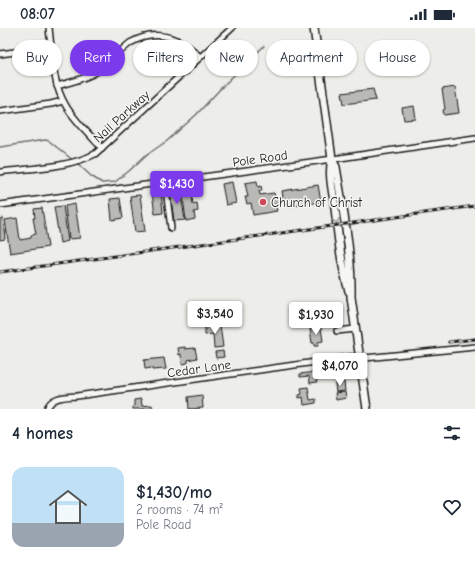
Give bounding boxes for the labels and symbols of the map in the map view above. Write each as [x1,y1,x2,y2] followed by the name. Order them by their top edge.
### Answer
[90,87,153,145] street label: Nail Parkway
[232,147,289,170] street label: Pole Road
[144,171,210,205] pin: $1,430
[271,195,363,210] place label: Church of Christ
[258,197,268,207] marker: Church of Christ
[331,217,340,224] one-way arrow
[182,301,248,335] pin: $3,540
[283,302,349,336] pin: $1,930
[307,353,373,387] pin: $4,070
[166,357,232,380] street label: Cedar Lane

